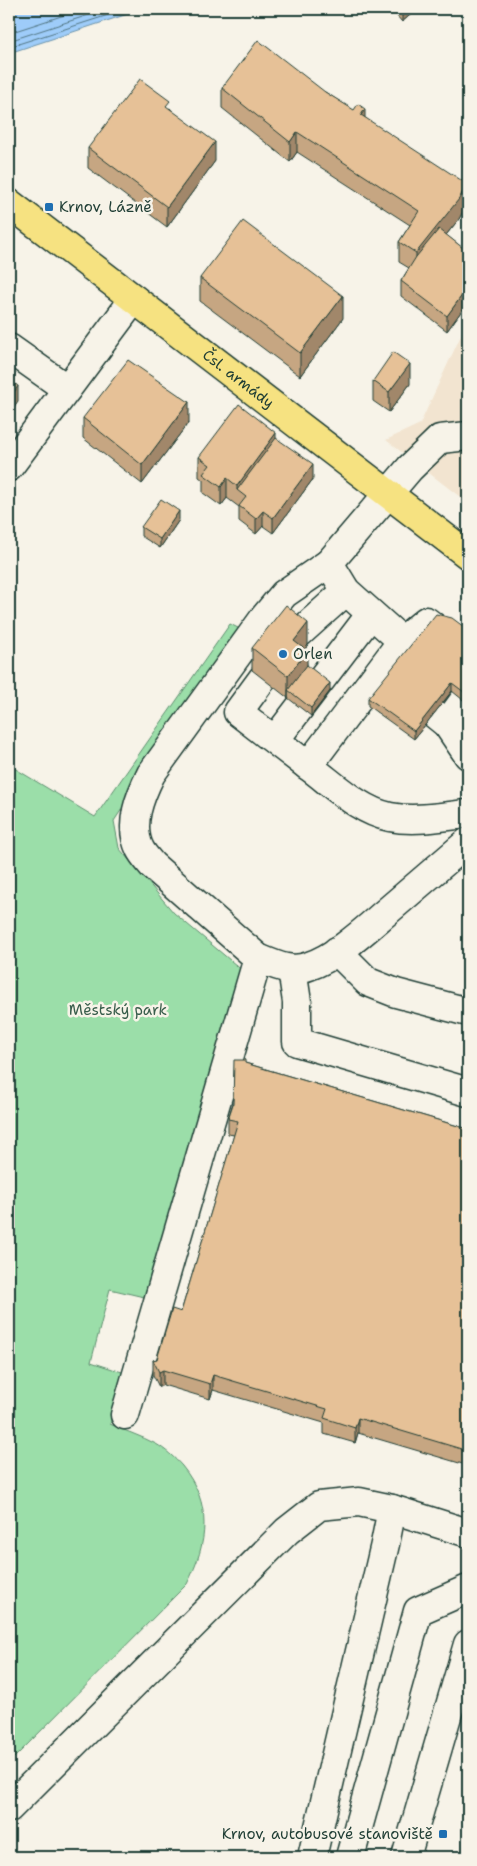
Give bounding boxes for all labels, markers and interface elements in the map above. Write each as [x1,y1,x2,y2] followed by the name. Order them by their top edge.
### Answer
[59,197,152,217] place label: Krnov, Lázně
[43,201,55,213] marker: Krnov, Lázně
[198,344,278,413] street label: Čsl. armády
[293,644,332,664] place label: Orlen
[277,648,289,660] marker: Orlen
[69,1000,167,1020] park label: Městský park
[222,1824,433,1844] place label: Krnov, autobusové stanoviště
[437,1828,449,1840] marker: Krnov, autobusové stanoviště

